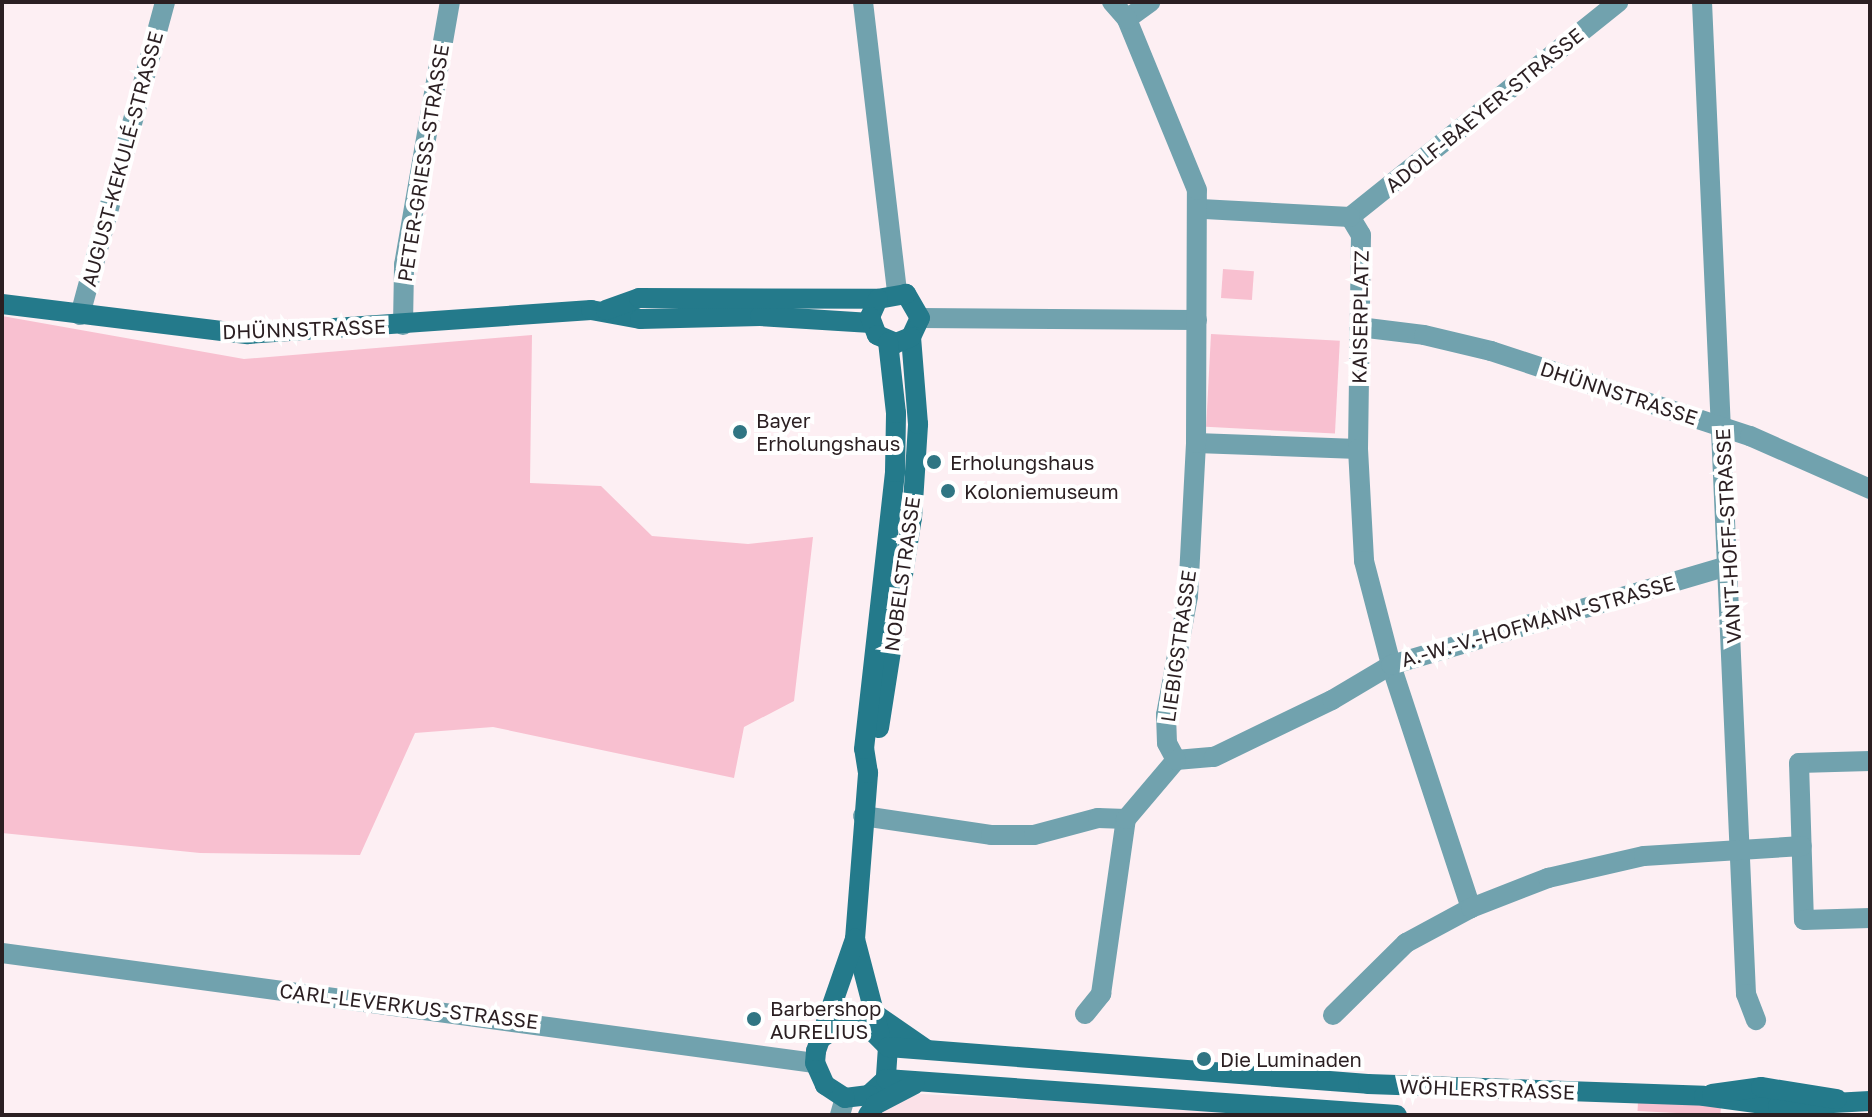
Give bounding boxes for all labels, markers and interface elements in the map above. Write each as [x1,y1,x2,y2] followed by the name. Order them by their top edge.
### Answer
[1380,23,1588,197] street label: ADOLF-BAEYER-STRASSE
[76,29,168,289] street label: AUGUST-KEKULÉ-STRASSE
[392,42,454,284] street label: PETER-GRIESS-STRASSE
[1347,250,1373,384] street label: KAISERPLATZ
[222,314,386,344] street label: DHÜNNSTRASSE
[1537,356,1701,430] street label: DHÜNNSTRASSE
[756,408,900,455] place label: Bayer Erholungshaus
[731,423,749,441] marker: Bayer Erholungshaus
[1710,428,1746,644] street label: VAN'T-HOFF-STRASSE
[950,450,1094,474] place label: Erholungshaus
[925,453,943,471] marker: Erholungshaus
[964,479,1119,503] place label: Koloniemuseum
[939,482,957,500] marker: Koloniemuseum
[879,495,925,653] street label: NOBELSTRASSE
[1155,568,1201,724] street label: LIEBIGSTRASSE
[1398,570,1678,672] street label: A.-W.-V.-HOFMANN-STRASSE
[278,978,540,1034] street label: CARL-LEVERKUS-STRASSE
[770,996,881,1043] place label: Barbershop AURELIUS
[745,1010,763,1028] marker: Barbershop AURELIUS
[1220,1047,1362,1071] place label: Die Luminaden
[1195,1050,1213,1068] marker: Die Luminaden
[1399,1074,1575,1104] street label: WÖHLERSTRASSE

